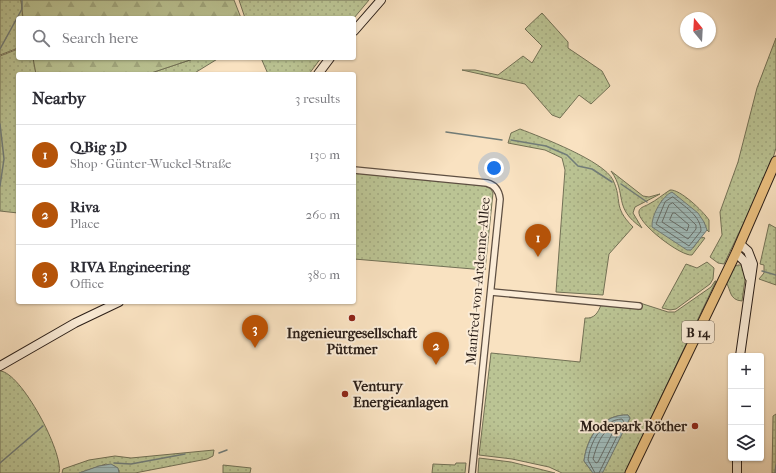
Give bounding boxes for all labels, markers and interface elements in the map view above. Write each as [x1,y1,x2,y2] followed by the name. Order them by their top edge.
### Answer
[680,12,716,48] north arrow
[16,16,356,60] search box
[30,27,52,49] icon: search
[62,29,138,47] text: Search here
[32,88,86,108] text: Nearby
[295,91,340,106] text: 3 results
[70,138,127,156] text: Q.Big 3D
[43,147,47,162] text: 1
[309,147,340,162] text: 130 m
[70,156,232,171] text: Shop · Günter-Wuckel-Straße
[484,158,504,178] your location
[462,196,494,366] street label: Manfred-von-Ardenne-Allee
[70,198,99,216] text: Riva
[42,207,48,222] text: 2
[306,207,340,222] text: 260 m
[70,216,100,231] text: Place
[525,224,551,257] pin: 1
[70,258,190,276] text: RIVA Engineering
[42,267,48,282] text: 3
[307,267,340,282] text: 380 m
[70,276,104,291] text: Office
[347,313,357,323] marker: Ingenieurgesellschaft Püttmer
[242,315,268,348] pin: 3
[682,321,714,343] road number: B 14
[287,325,418,358] place label: Ingenieurgesellschaft Püttmer
[423,332,449,365] pin: 2
[728,353,764,461] map controls
[728,353,764,389] button: +
[352,378,449,411] place label: Ventury Energieanlagen
[340,389,350,399] marker: Ventury Energieanlagen
[728,389,764,425] button: −
[579,418,688,435] place label: Modepark Röther
[690,421,700,431] marker: Modepark Röther
[728,425,764,461] button: layers

